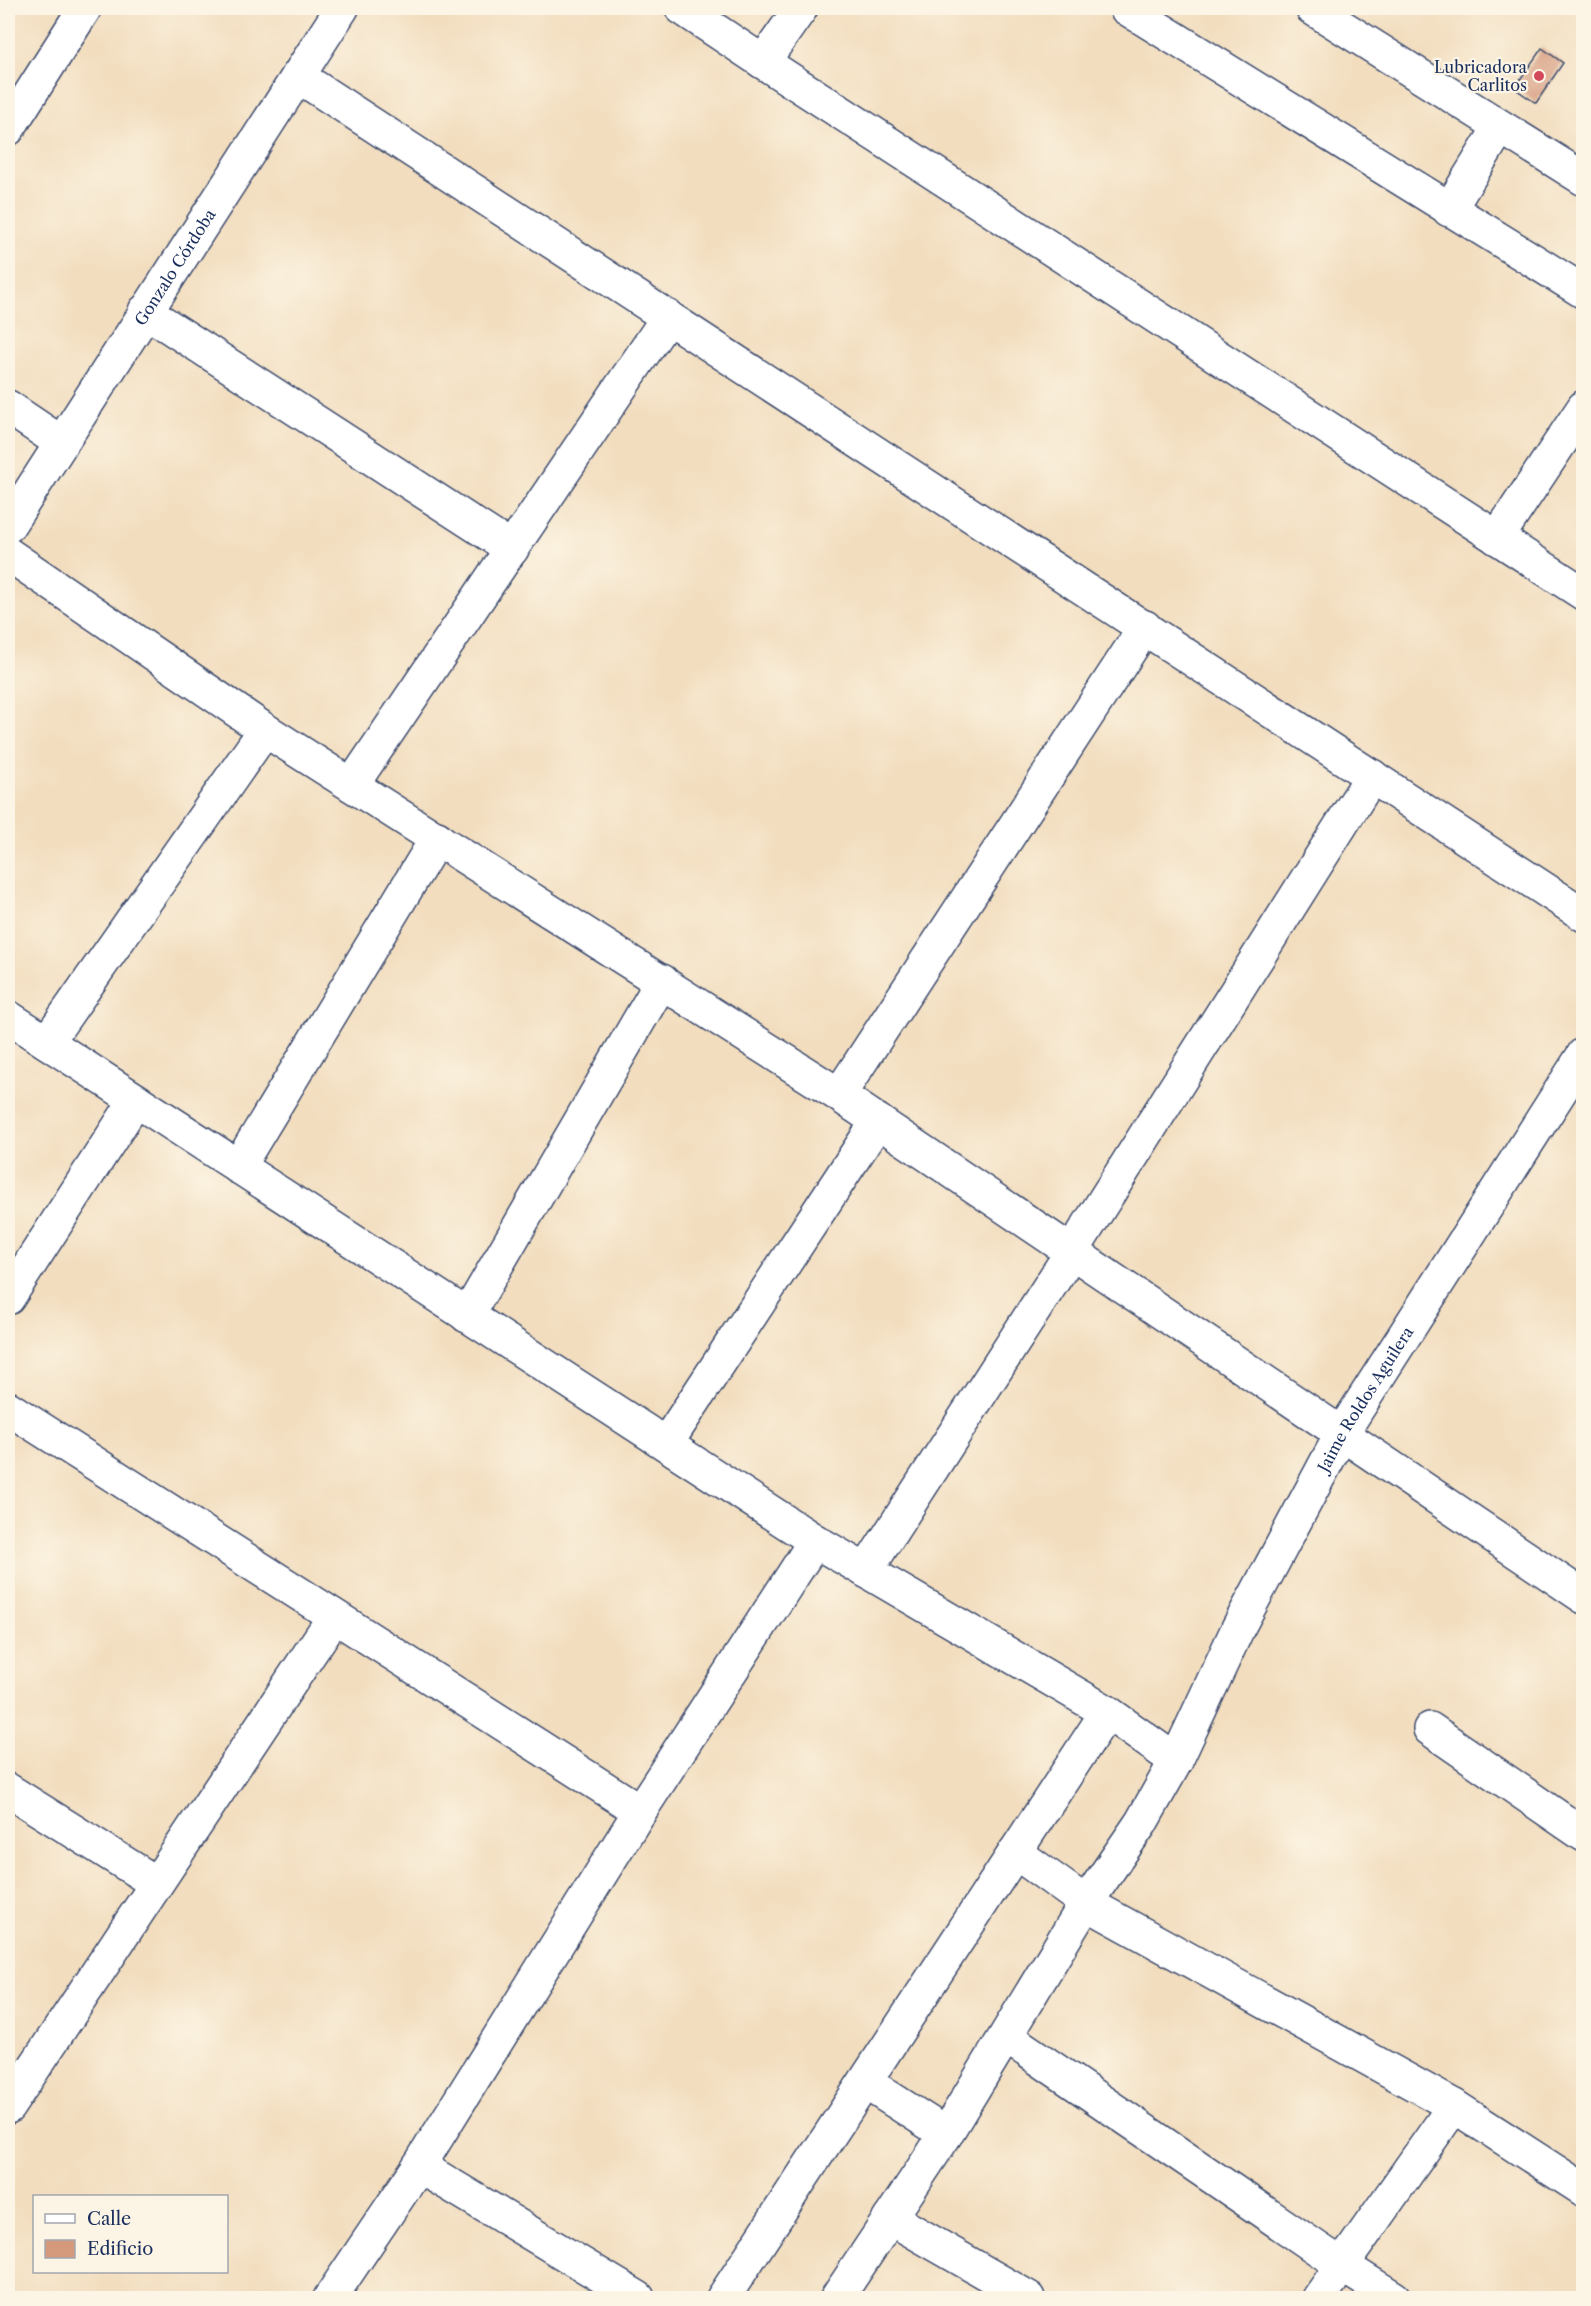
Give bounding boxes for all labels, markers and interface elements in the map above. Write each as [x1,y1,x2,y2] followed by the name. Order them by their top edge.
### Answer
[1434,57,1528,95] place label: Lubricadora Carlitos
[1532,69,1546,83] marker: Lubricadora Carlitos
[130,205,220,329] street label: Gonzalo Córdoba
[1312,1322,1418,1478] street label: Jaime Roldos Aguilera
[33,2195,228,2273] legend
[87,2208,131,2230] text: Calle
[87,2238,153,2260] text: Edificio

